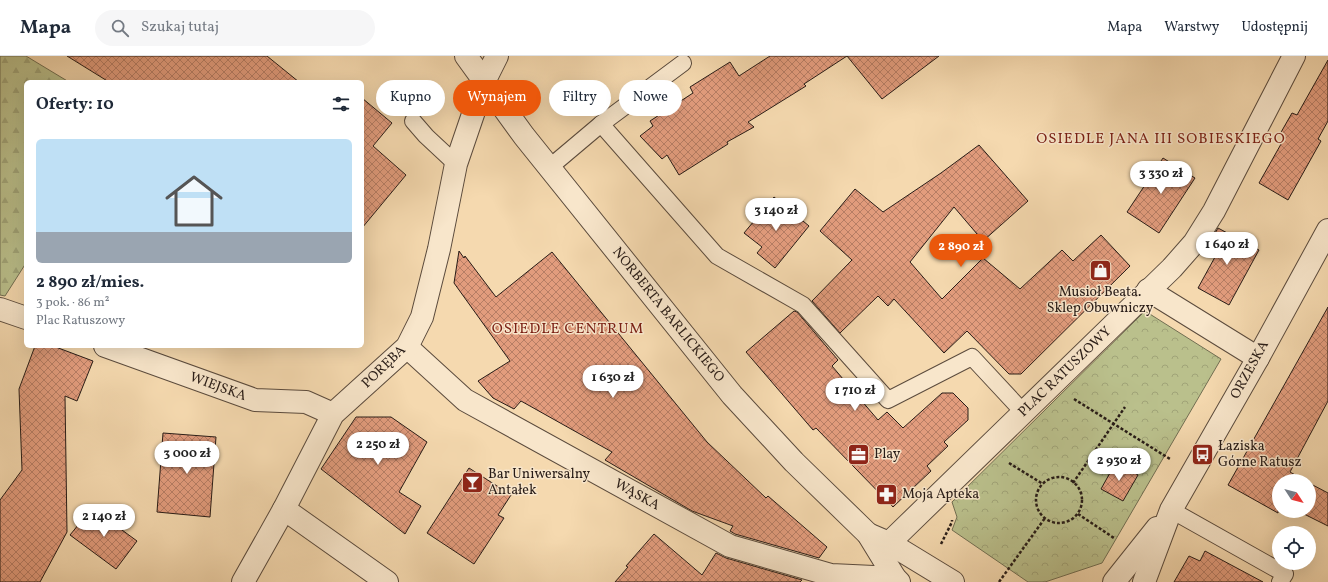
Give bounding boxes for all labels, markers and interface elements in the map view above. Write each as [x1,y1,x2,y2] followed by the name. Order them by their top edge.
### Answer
[95,10,375,46] search box
[20,15,71,41] text: Mapa
[109,17,131,39] icon: search
[141,17,219,38] text: Szukaj tutaj
[1107,18,1142,37] text: Mapa
[1164,18,1219,37] text: Warstwy
[1241,18,1308,37] text: Udostępnij
[376,80,445,116] chip: Kupno
[453,80,541,116] chip: Wynajem
[549,80,611,116] chip: Filtry
[619,80,682,116] chip: Nowe
[36,93,114,116] text: Oferty: 10
[330,93,352,115] icon: filters
[1036,129,1286,150] district label: OSIEDLE JANA III SOBIESKIEGO
[1120,161,1202,195] pin: 3 330 zł
[158,165,230,237] icon: home
[1139,165,1183,183] text: 3 330 zł
[735,198,817,232] pin: 3 140 zł
[754,202,798,220] text: 3 140 zł
[1186,232,1268,266] pin: 1 640 zł
[920,234,1002,268] pin: 2 890 zł
[1205,236,1249,254] text: 1 640 zł
[938,238,984,256] text: 2 890 zł
[607,243,729,387] street label: NORBERTA BARLICKIEGO
[1087,257,1113,283] shop icon: Musioł Beata. Sklep Obuwniczy
[36,271,144,294] text: 2 890 zł/mies.
[1047,283,1154,318] place label: Musioł Beata. Sklep Obuwniczy
[36,294,110,312] text: 3 pok. · 86 m²
[36,312,125,330] text: Plac Ratuszowy
[492,319,644,340] district label: OSIEDLE CENTRUM
[1014,322,1116,422] street label: PLAC RATUSZOWY
[1226,337,1274,403] street label: ORZESKA
[358,341,410,393] street label: PORĘBA
[572,365,654,399] pin: 1 630 zł
[187,368,249,406] street label: WIEJSKA
[592,369,634,387] text: 1 630 zł
[814,378,896,412] pin: 1 710 zł
[835,382,875,400] text: 1 710 zł
[337,432,419,466] pin: 2 250 zł
[356,436,400,454] text: 2 250 zł
[1218,437,1302,472] place label: Łaziska Górne Ratusz
[146,441,228,475] pin: 3 000 zł
[845,441,871,467] office icon: Play
[1190,441,1216,467] bus stop icon: Łaziska Górne Ratusz
[163,445,211,463] text: 3 000 zł
[874,445,901,464] place label: Play
[1078,448,1160,482] pin: 2 930 zł
[1097,452,1141,470] text: 2 930 zł
[488,465,591,500] place label: Bar Uniwersalny Antałek
[459,469,485,495] bar icon: Bar Uniwersalny Antałek
[1272,474,1316,518] north arrow
[1272,474,1316,570] map controls
[611,475,663,515] street label: WĄSKA
[874,481,900,507] pharmacy icon: Moja Apteka
[902,485,979,504] place label: Moja Apteka
[63,504,145,538] pin: 2 140 zł
[82,508,126,526] text: 2 140 zł
[1272,526,1316,570] button: locate

